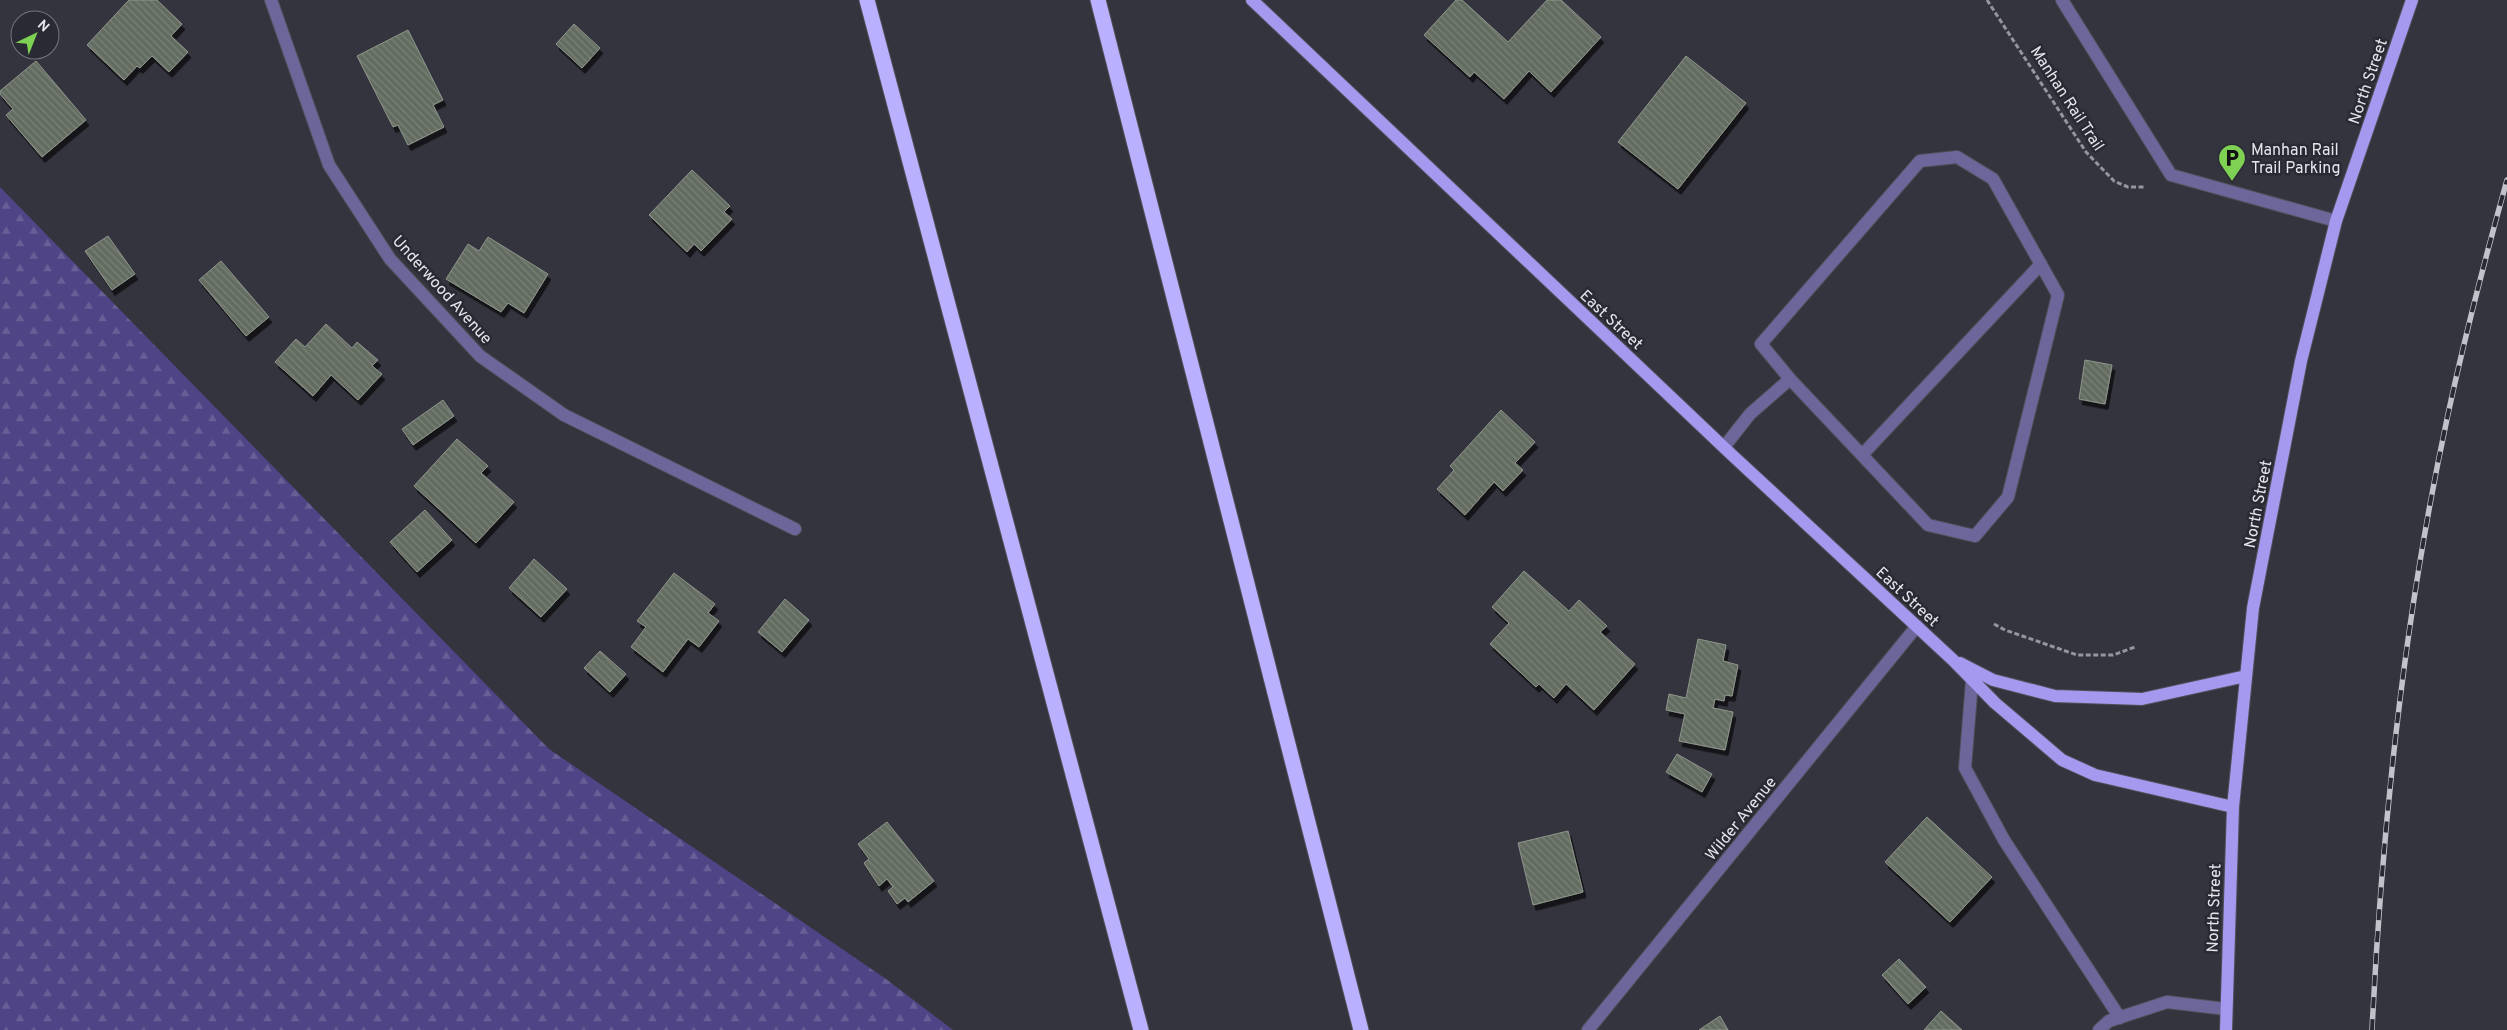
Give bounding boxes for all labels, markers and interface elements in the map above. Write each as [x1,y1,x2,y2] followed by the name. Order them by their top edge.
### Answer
[10,10,60,60] north arrow
[33,17,52,36] text: N
[2345,36,2393,127] street label: North Street
[2025,43,2108,155] street label: Manhan Rail Trail
[2251,141,2341,179] place label: Manhan Rail Trail Parking
[2217,143,2247,182] parking icon: Manhan Rail Trail Parking
[387,232,496,349] street label: Underwood Avenue
[1575,286,1646,355] street label: East Street
[2241,459,2277,550] street label: North Street
[1871,563,1942,632] street label: East Street
[1702,773,1782,865] street label: Wilder Avenue
[2203,863,2227,953] street label: North Street

